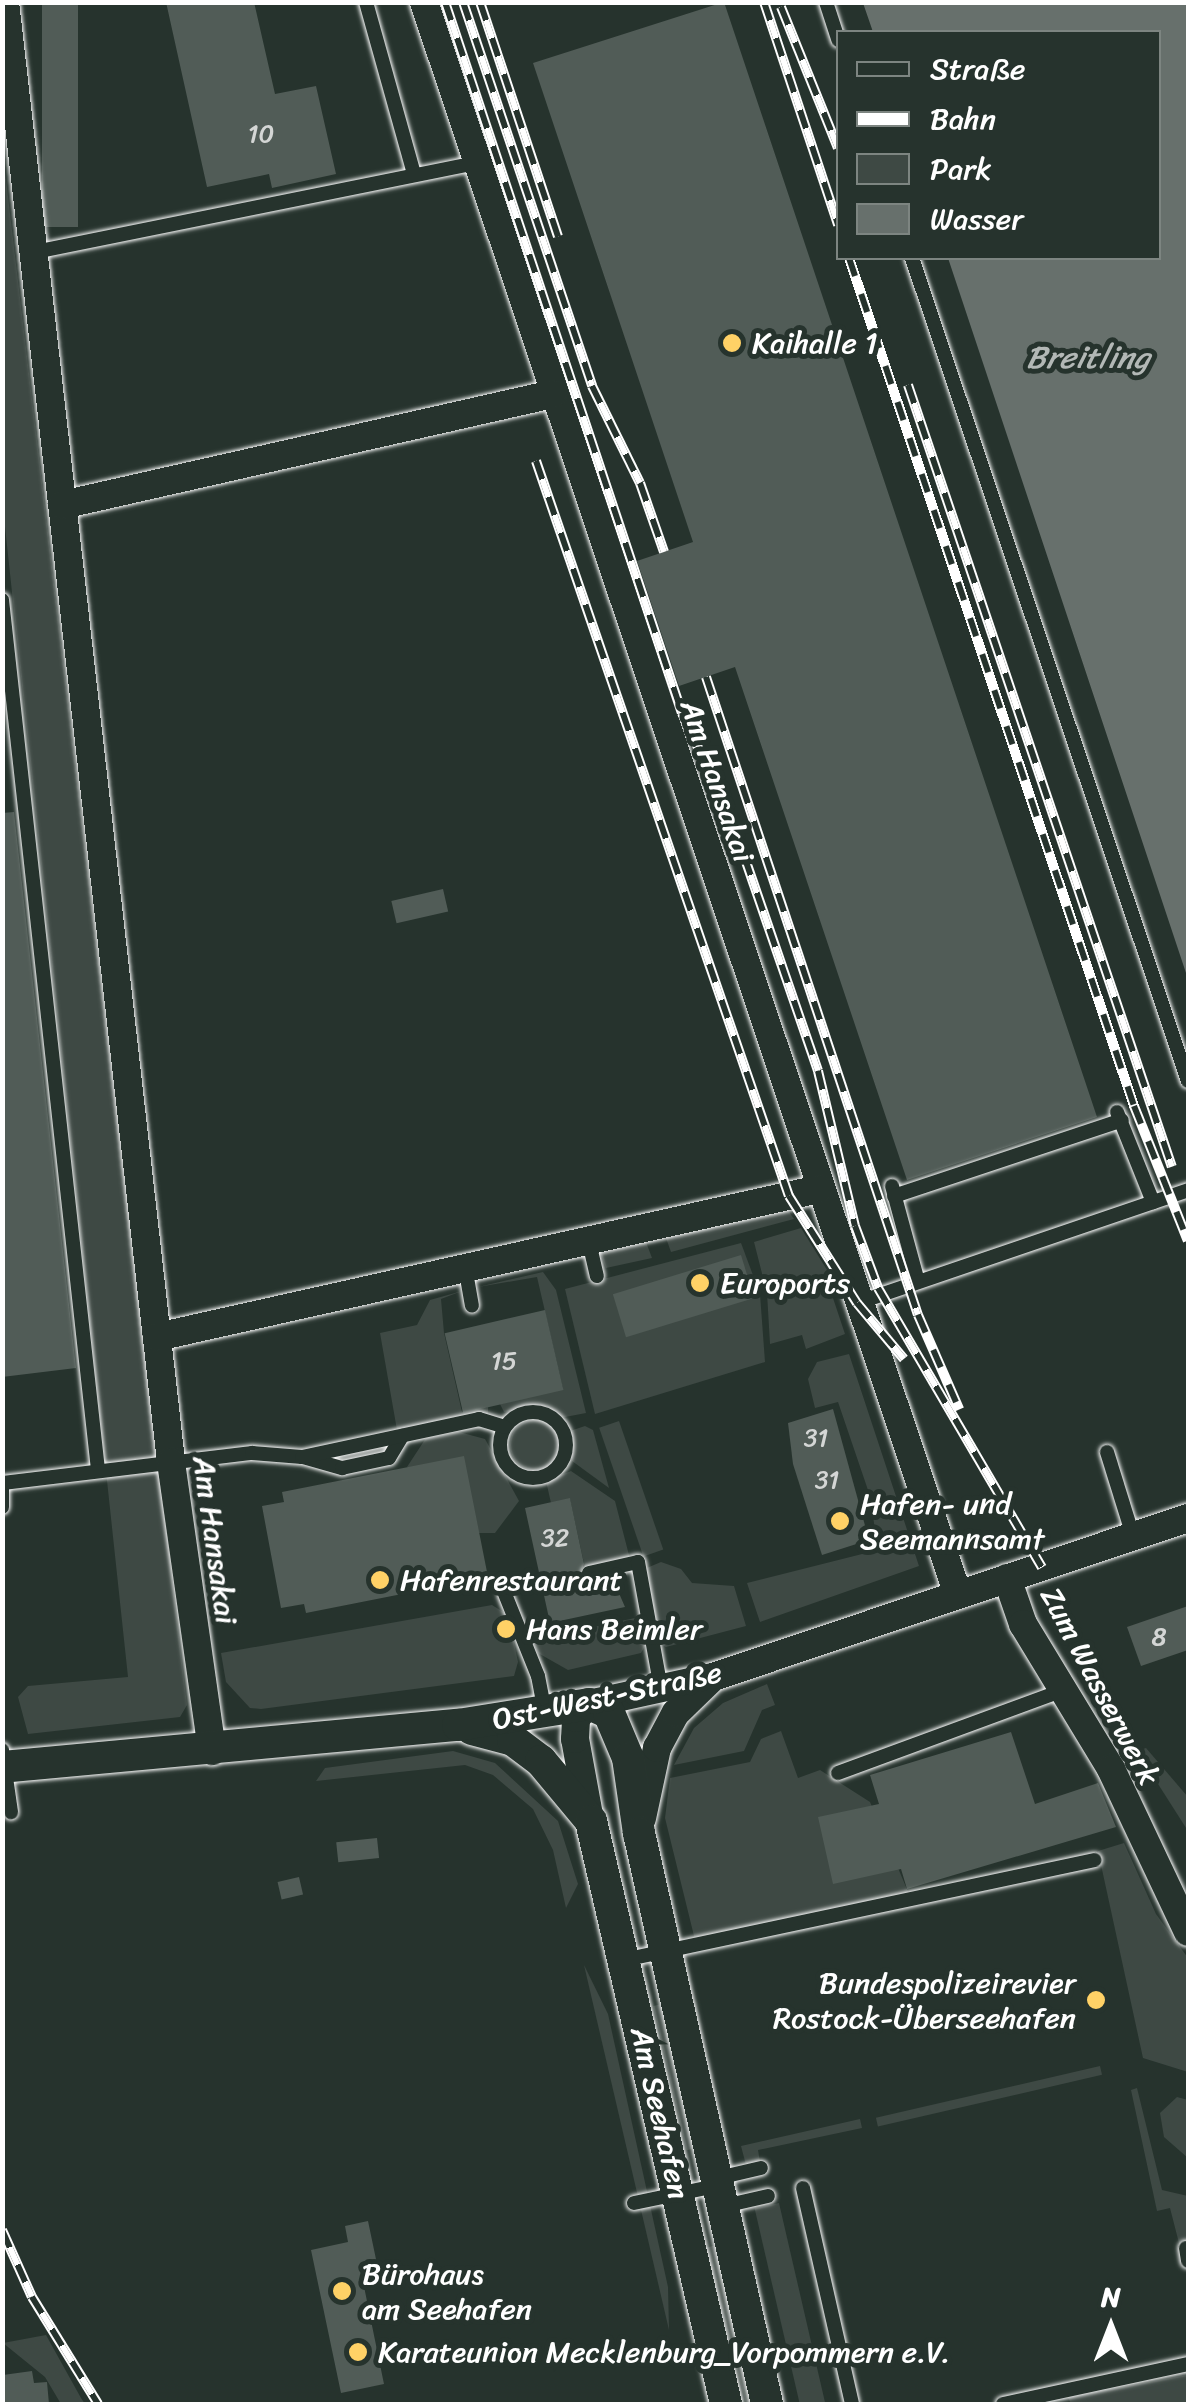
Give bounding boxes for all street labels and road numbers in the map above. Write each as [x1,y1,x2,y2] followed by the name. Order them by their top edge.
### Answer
[672,694,762,868] street label: Am Hansakai
[185,1453,245,1627] street label: Am Hansakai
[1032,1580,1168,1792] street label: Zum Wasserwerk
[489,1654,725,1738] street label: Ost-West-Straße
[623,2023,697,2203] street label: Am Seehafen

